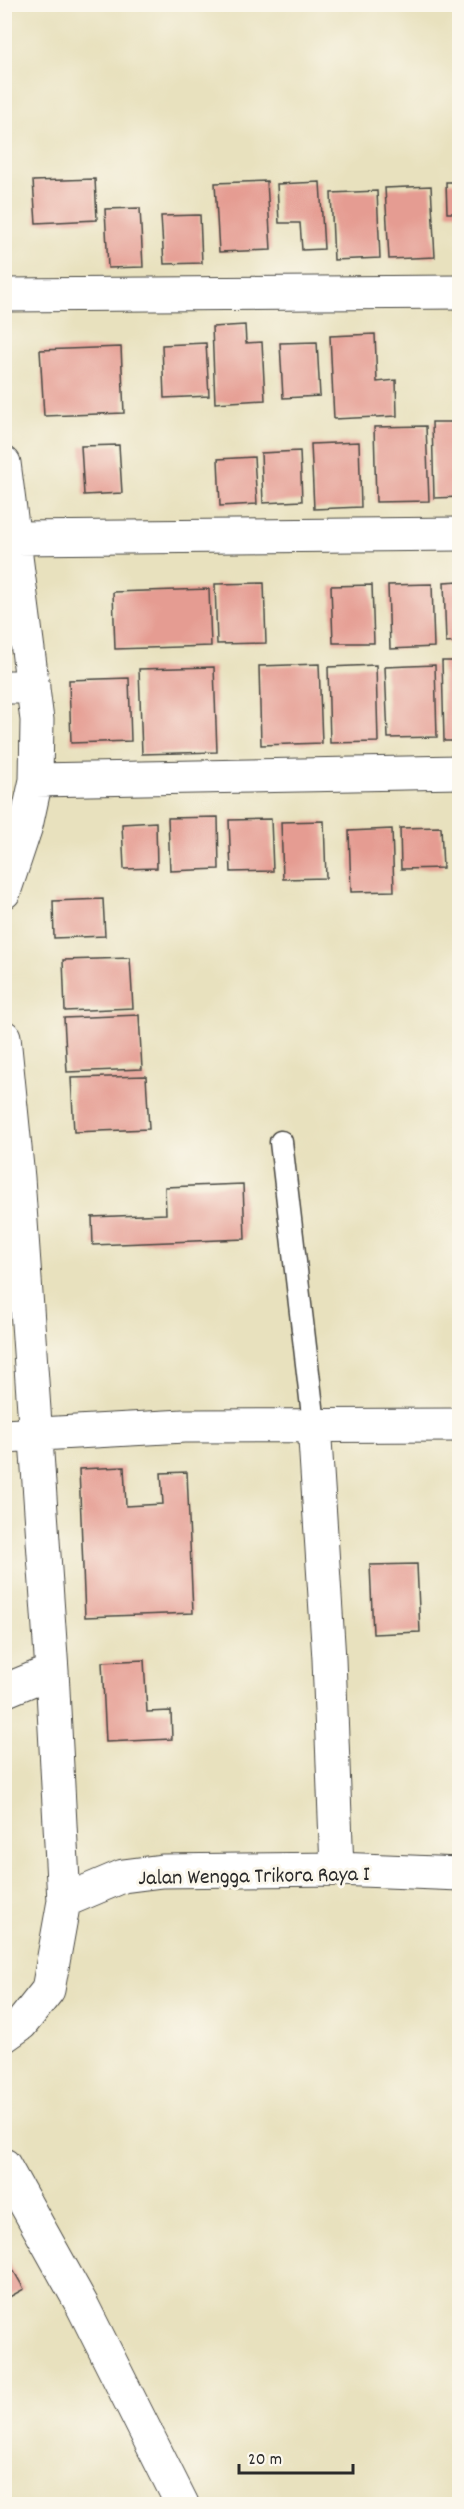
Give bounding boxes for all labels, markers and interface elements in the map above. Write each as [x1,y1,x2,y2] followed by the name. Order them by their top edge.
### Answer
[138,1860,370,1895] street label: Jalan Wengga Trikora Raya I
[239,2437,353,2475] scale bar
[248,2448,282,2473] text: 20 m

